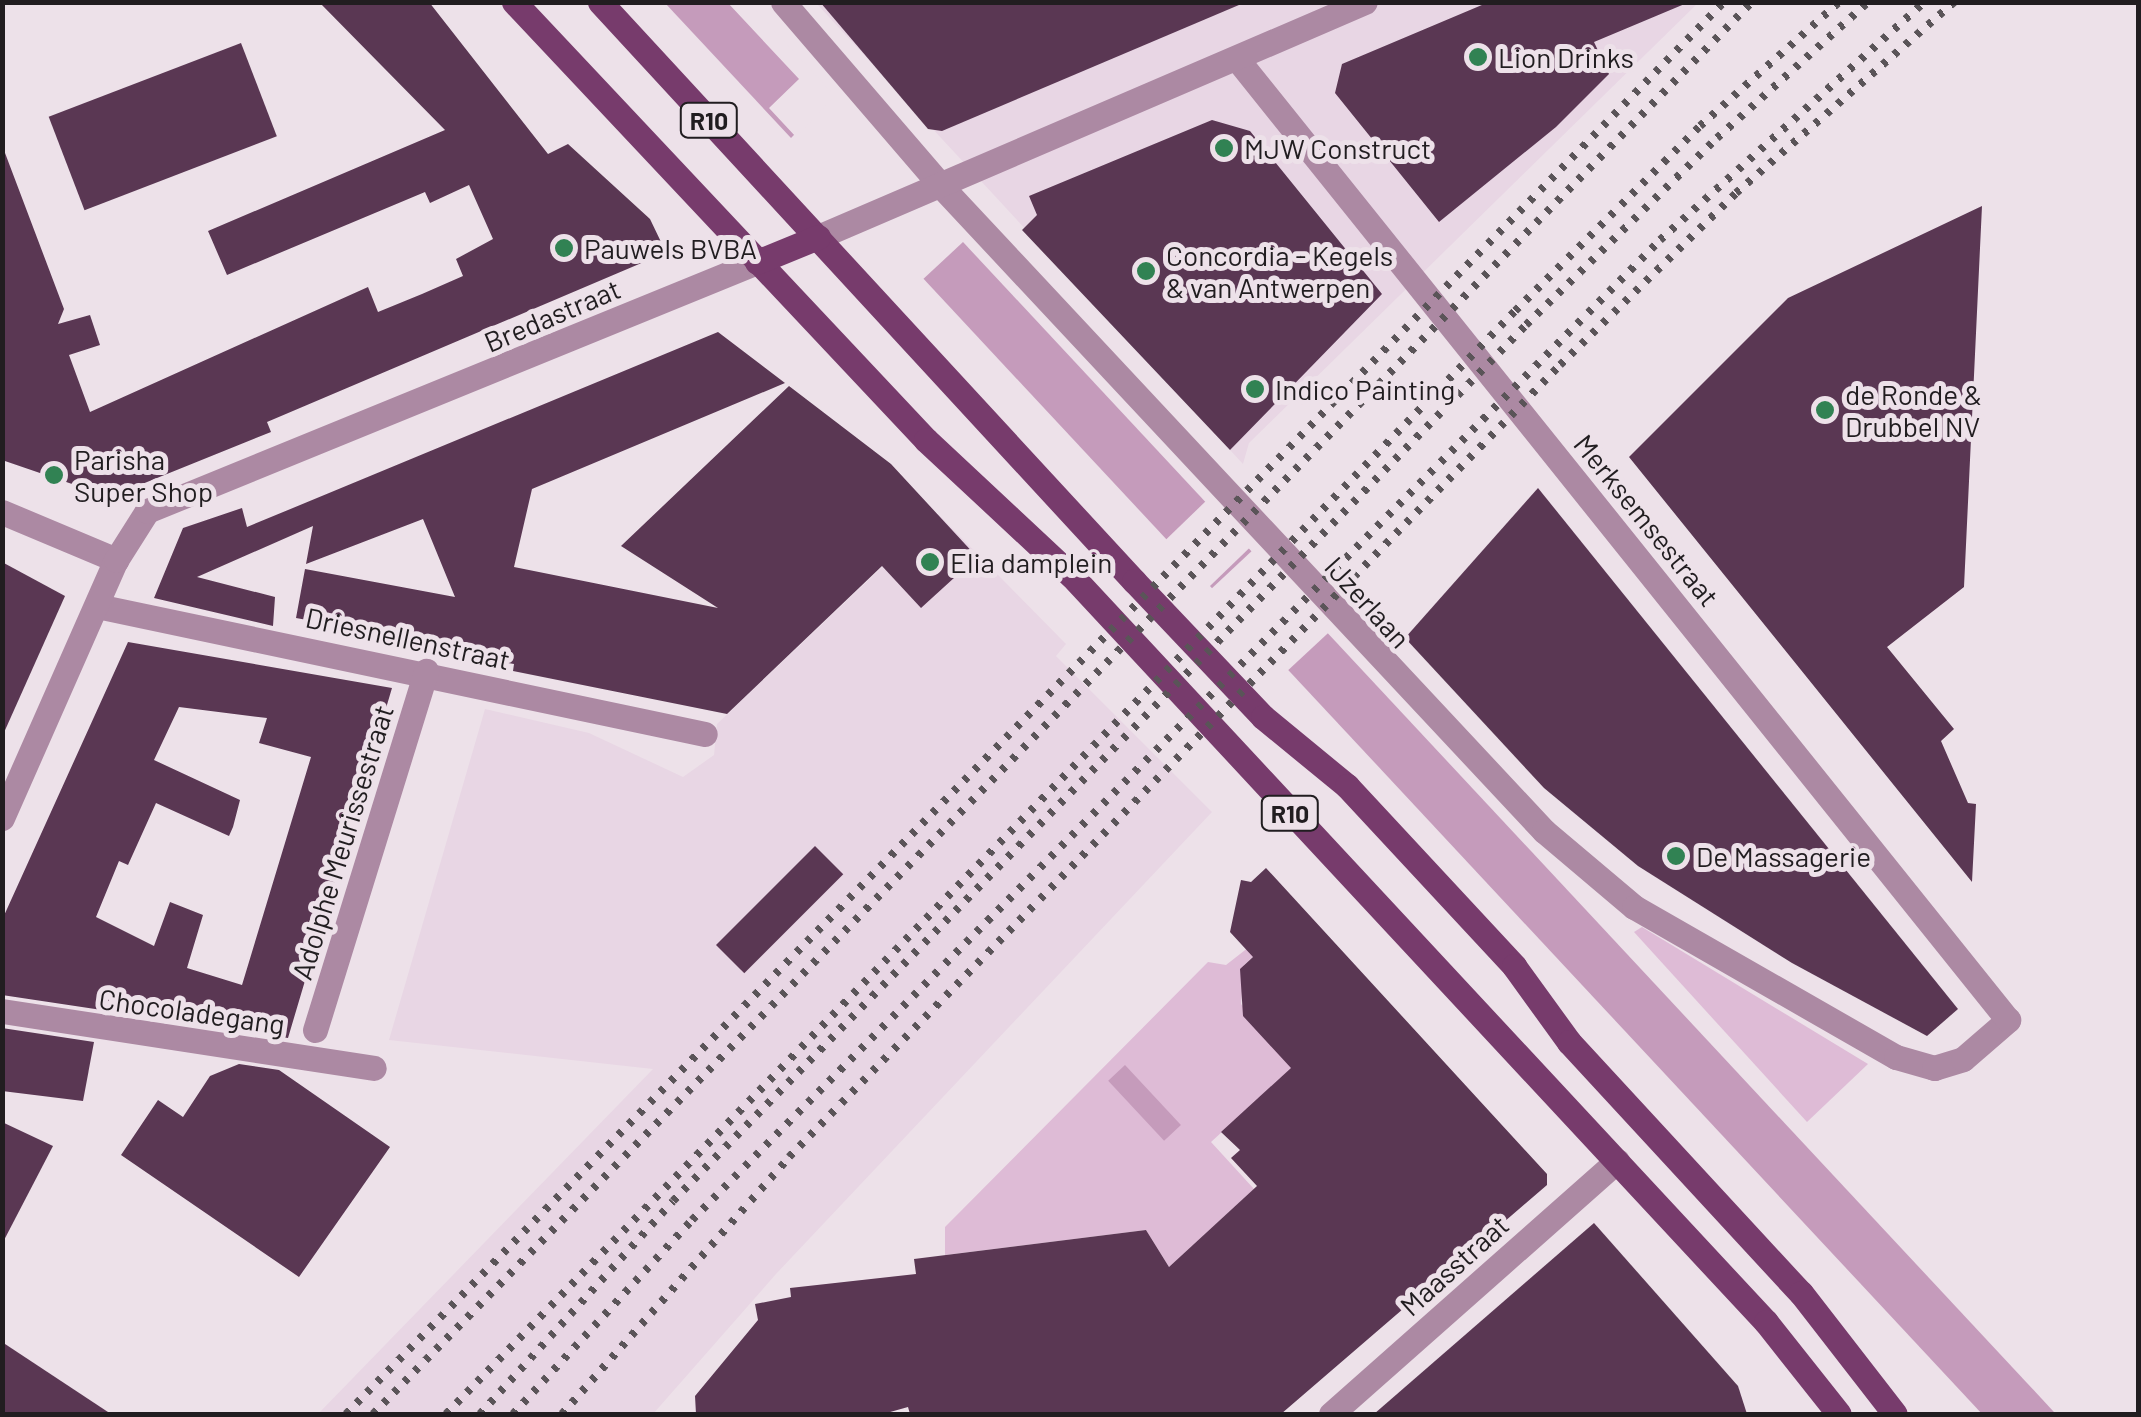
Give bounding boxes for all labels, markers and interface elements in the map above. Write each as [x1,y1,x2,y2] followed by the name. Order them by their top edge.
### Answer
[1498,40,1634,74] place label: Lion Drinks
[1467,46,1489,68] marker: Lion Drinks
[679,100,739,140] road number: R10
[1244,131,1431,165] place label: MJW Construct
[1213,137,1235,159] marker: MJW Construct
[584,231,757,265] place label: Pauwels BVBA
[553,237,575,259] marker: Pauwels BVBA
[1166,238,1393,304] place label: Concordia - Kegels & van Antwerpen
[1135,260,1157,282] marker: Concordia - Kegels & van Antwerpen
[479,271,625,359] street label: Bredastraat
[1275,372,1455,406] place label: Indico Painting
[1845,377,1982,443] place label: de Ronde & Drubbel NV
[1244,378,1266,400] marker: Indico Painting
[1814,399,1836,421] marker: de Ronde & Drubbel NV
[1567,427,1727,613] street label: Merksemsestraat
[74,442,213,508] place label: Parisha Super Shop
[43,464,65,486] marker: Parisha Super Shop
[950,545,1112,579] place label: Elia damplein
[1318,549,1418,655] street label: IJzerlaan
[919,551,941,573] marker: Elia damplein
[303,600,513,676] street label: Driesnellenstraat
[284,701,400,983] street label: Adolphe Meurissestraat
[1260,793,1320,833] road number: R10
[1696,839,1871,873] place label: De Massagerie
[1665,845,1687,867] marker: De Massagerie
[97,981,287,1041] street label: Chocoladegang
[1393,1208,1515,1322] street label: Maasstraat

